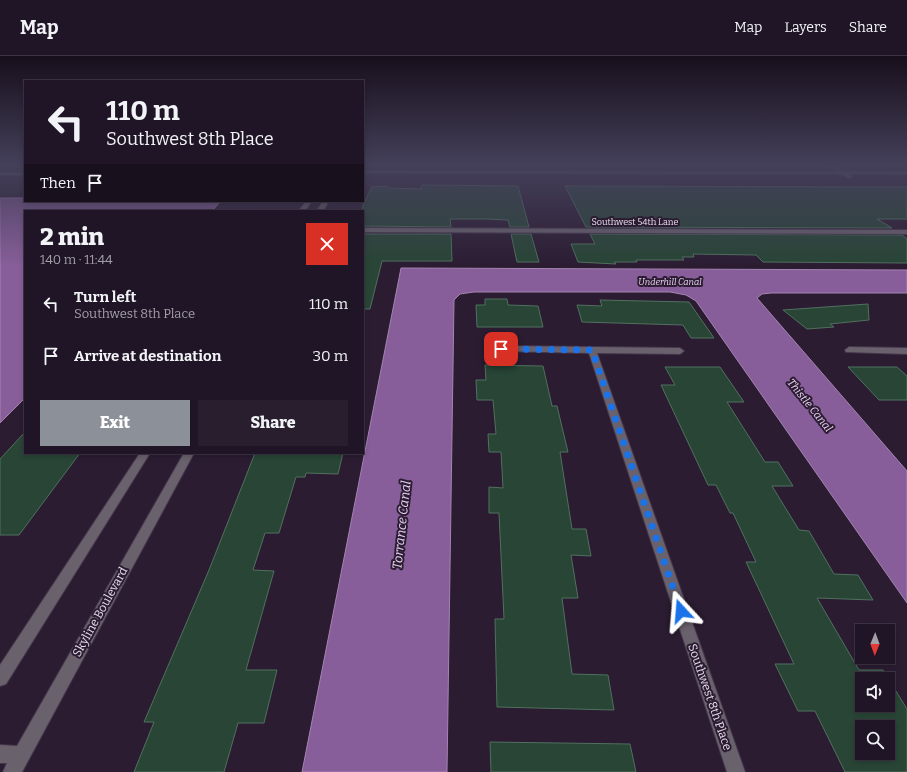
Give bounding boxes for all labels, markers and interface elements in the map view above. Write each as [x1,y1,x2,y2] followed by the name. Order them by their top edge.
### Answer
[20,16,59,39] text: Map
[734,19,762,36] text: Map
[784,19,827,36] text: Layers
[849,19,887,36] text: Share
[106,94,180,127] text: 110 m
[40,96,92,148] icon: left
[106,128,274,150] text: Southwest 8th Place
[84,172,106,194] icon: arrive
[40,174,76,192] text: Then
[592,217,679,227] street label: Southwest 54th Lane
[40,223,104,251] text: 2 min
[306,223,348,265] button: close
[40,252,113,267] text: 140 m · 11:44
[638,277,702,287] water label: Underhill Canal
[74,288,136,306] text: Turn left
[40,293,62,315] icon: left
[309,295,348,313] text: 110 m
[74,306,195,321] text: Southwest 8th Place
[484,332,518,366] pin
[490,338,512,360] icon: arrive
[40,345,62,367] icon: arrive
[74,347,221,365] text: Arrive at destination
[313,347,348,365] text: 30 m
[784,376,835,434] water label: Thistle Canal
[40,400,190,446] button: Exit
[198,400,348,446] button: Share
[389,480,414,570] water label: Torrance Canal
[70,565,130,659] street label: Skyline Boulevard
[660,590,702,632] position arrow
[855,624,895,664] north arrow
[855,624,895,760] map controls
[685,642,735,752] street label: Southwest 8th Place
[855,672,895,712] button: sound
[855,720,895,760] button: search

